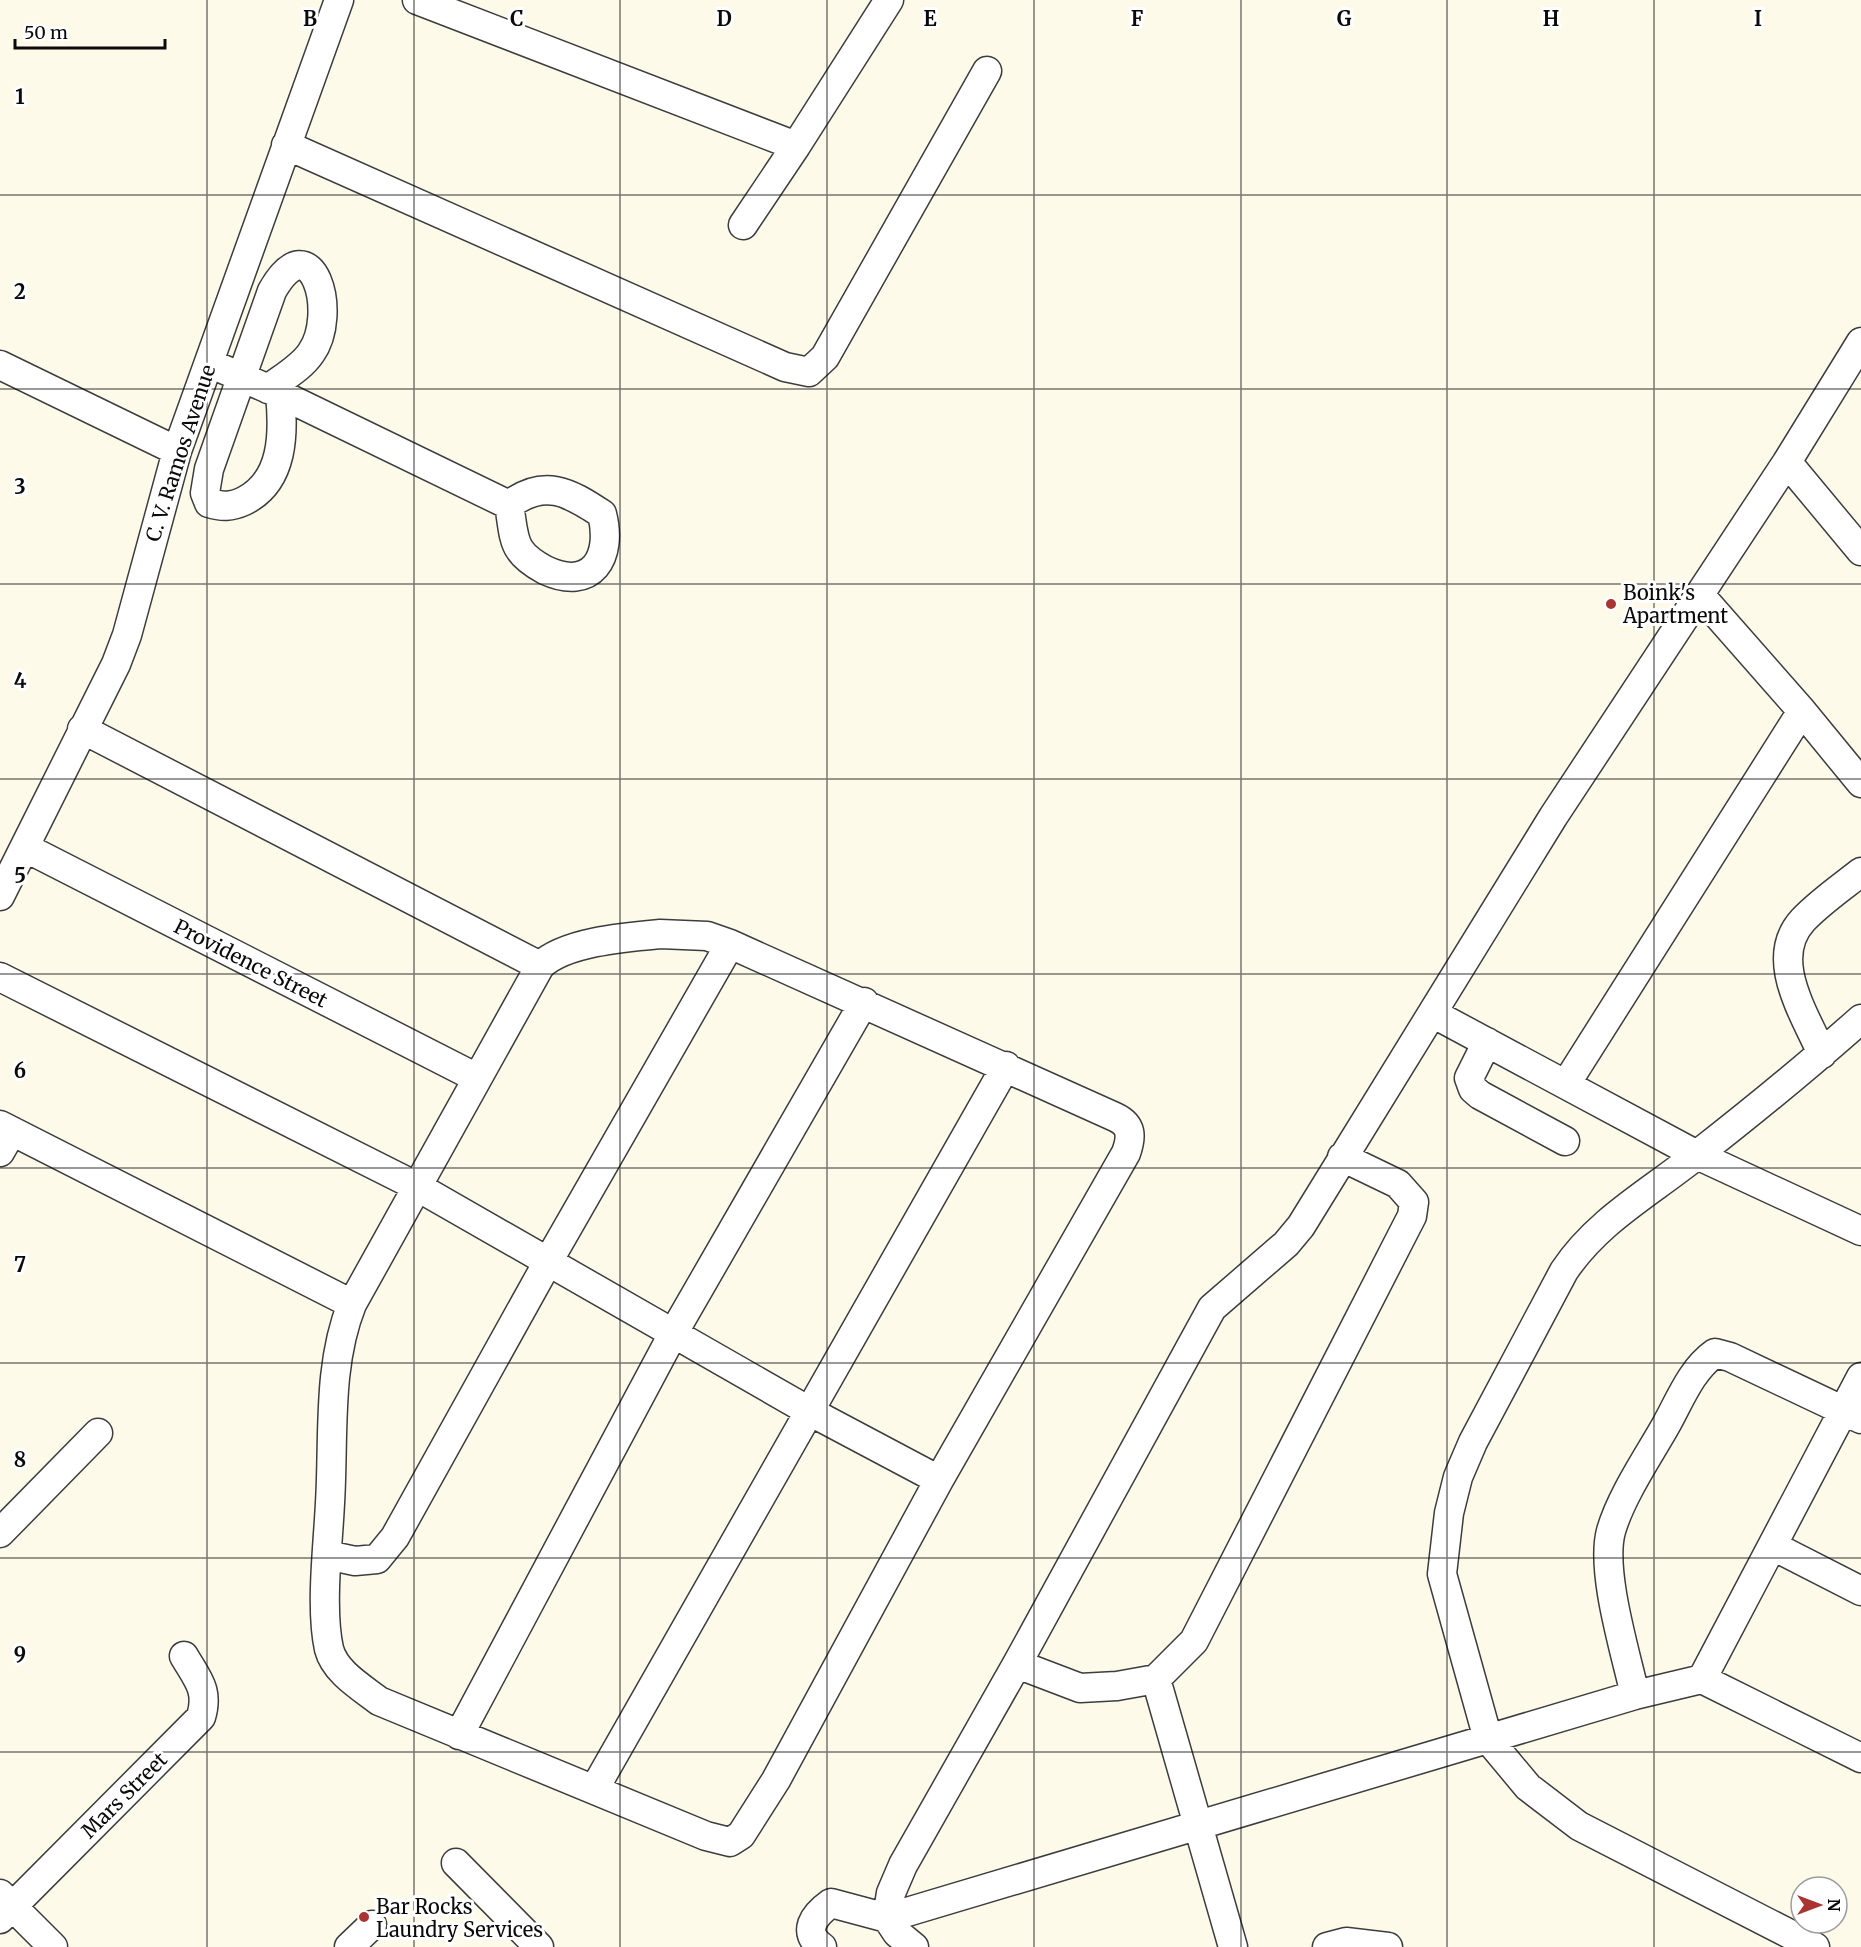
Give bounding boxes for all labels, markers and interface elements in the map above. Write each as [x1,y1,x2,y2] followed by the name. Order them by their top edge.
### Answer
[303,6,317,31] text: B
[510,6,524,31] text: C
[716,6,732,31] text: D
[923,6,937,31] text: E
[1131,6,1144,31] text: F
[1337,6,1352,31] text: G
[1543,6,1559,31] text: H
[1754,6,1762,31] text: I
[15,12,165,50] scale bar
[24,21,68,44] text: 50 m
[15,84,25,109] text: 1
[14,279,26,304] text: 2
[140,362,220,544] street label: C. V. Ramos Avenue
[14,474,26,499] text: 3
[1622,580,1728,628] place label: Boink's Apartment
[1604,597,1618,611] marker: Boink's Apartment
[14,668,27,693] text: 4
[14,863,26,888] text: 5
[170,914,332,1013] street label: Providence Street
[14,1058,26,1083] text: 6
[14,1252,26,1277] text: 7
[14,1447,26,1472] text: 8
[14,1642,26,1667] text: 9
[76,1747,172,1843] street label: Mars Street
[1789,1875,1849,1935] north arrow
[376,1894,543,1942] place label: Bar Rocks Laundry Services
[1824,1899,1844,1912] text: N
[357,1910,371,1924] marker: Bar Rocks Laundry Services

